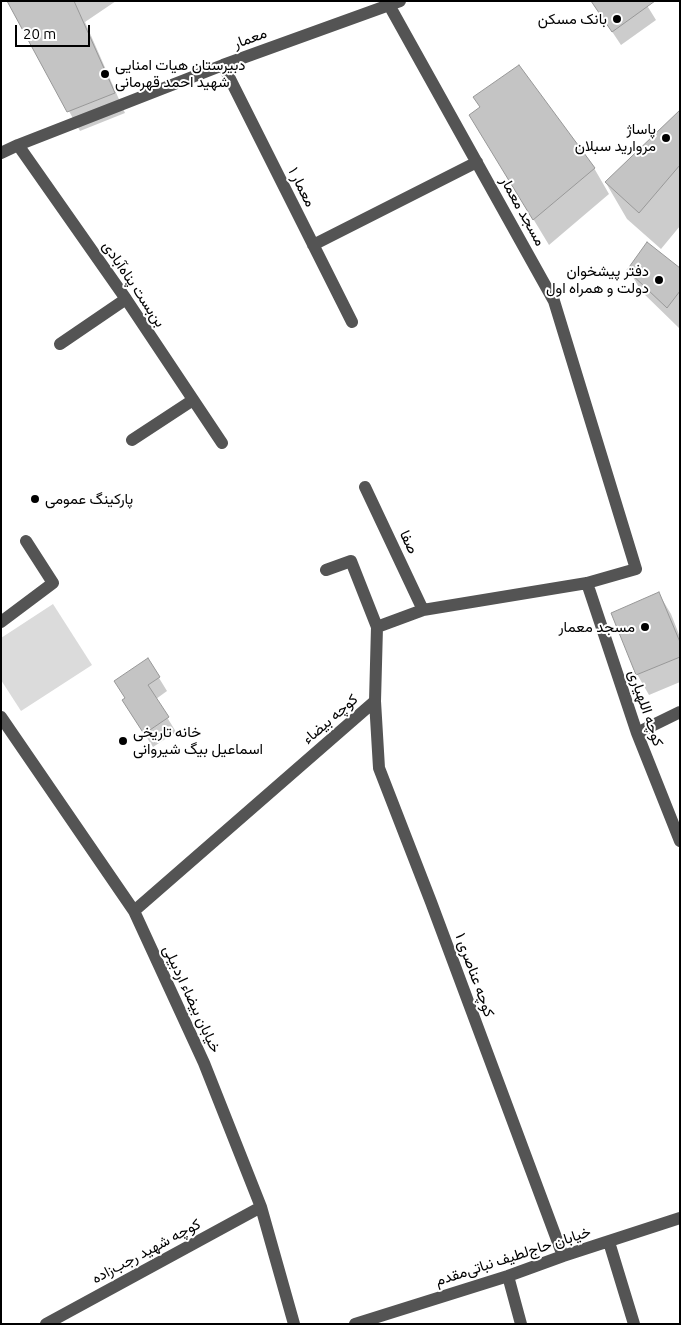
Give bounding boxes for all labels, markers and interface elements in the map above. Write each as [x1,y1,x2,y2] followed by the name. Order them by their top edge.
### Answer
[538,10,607,28] place label: بانک مسکن
[611,13,623,25] marker: بانک مسکن
[18,15,92,47] scale bar
[231,24,269,52] street label: معمار
[23,25,56,42] text: 20 m
[115,56,246,91] place label: دبیرستان هیات امنایی شهید احمد قهرمانی
[99,68,111,80] marker: دبیرستان هیات امنایی شهید احمد قهرمانی
[575,120,656,155] place label: پاساژ مروارید سبلان
[660,132,672,144] marker: پاساژ مروارید سبلان
[284,164,320,210] street label: معمار ۱
[497,173,549,249] street label: مسجد معمار
[99,238,169,330] street label: بن‌بست پناه‌آبادی
[546,262,649,297] place label: دفتر پیشخوان دولت و همراه اول
[653,274,665,286] marker: دفتر پیشخوان دولت و همراه اول
[45,490,133,508] place label: پارکینگ عمومی
[29,493,41,505] marker: پارکینگ عمومی
[396,527,422,557] street label: صفا
[558,618,635,636] place label: مسجد معمار
[639,621,651,633] marker: مسجد معمار
[625,667,667,749] street label: کوچه اللهیاری
[299,690,361,748] street label: کوچه بیضاء
[133,723,263,758] place label: خانه تاریخی اسماعیل بیگ شیروانی
[117,735,129,747] marker: خانه تاریخی اسماعیل بیگ شیروانی
[451,931,499,1019] street label: کوچه عناصری ۱
[159,942,225,1056] street label: خیابان بیضاء اردبیلی
[89,1215,203,1287] street label: کوچه شهید رجب‌زاده
[433,1222,593,1290] street label: خیابان حاج‌لطیف نباتی‌مقدم

